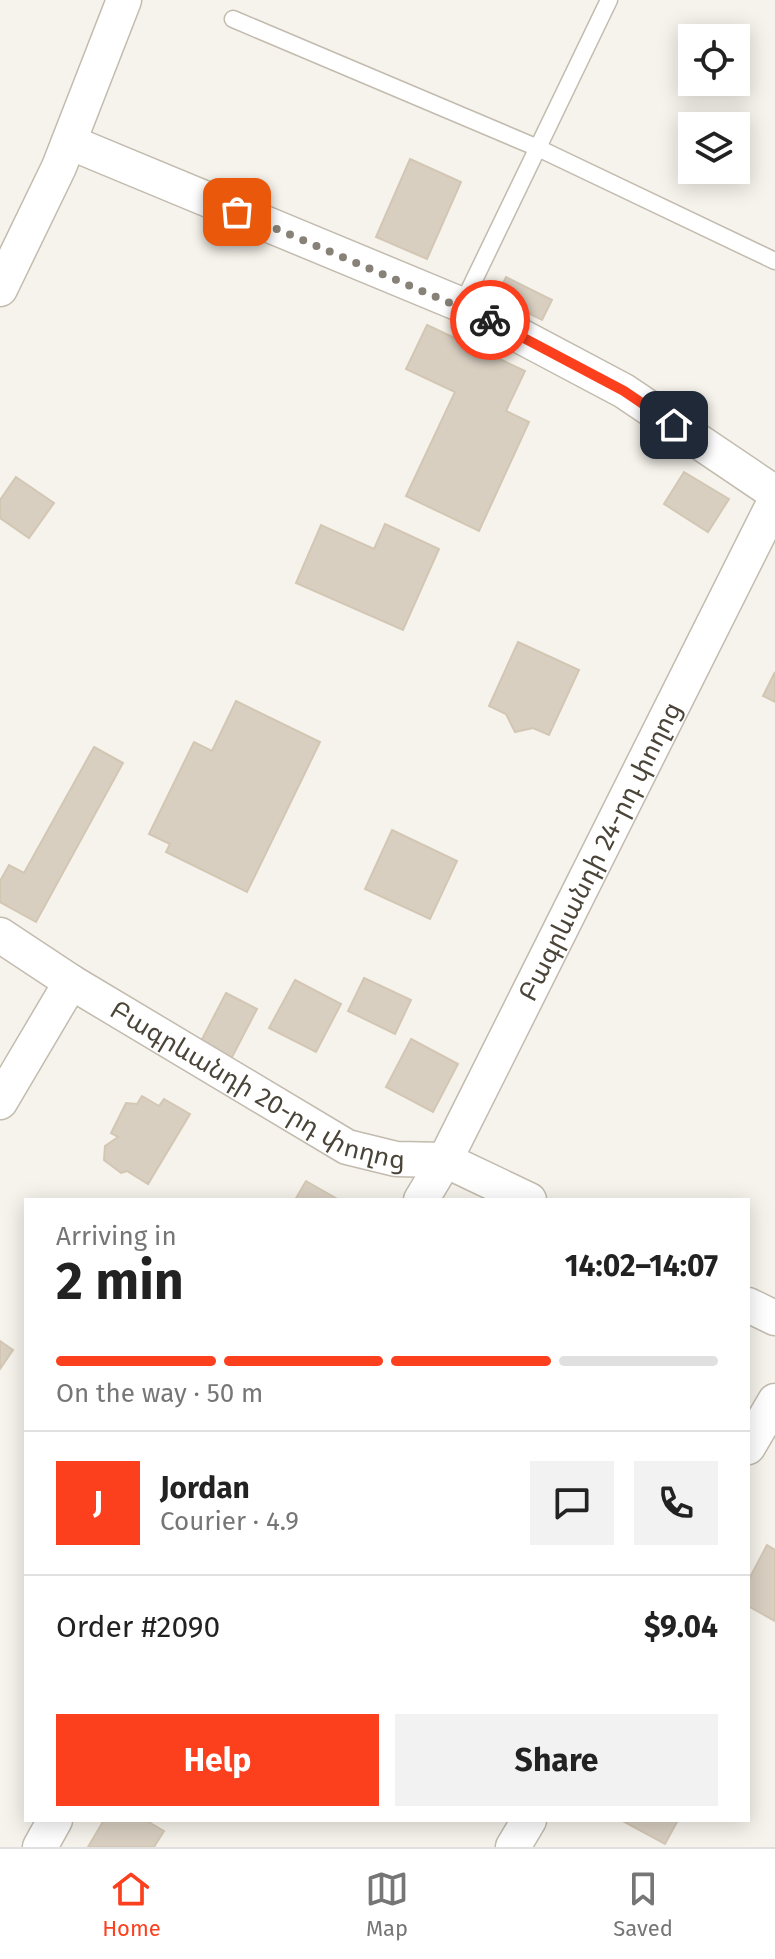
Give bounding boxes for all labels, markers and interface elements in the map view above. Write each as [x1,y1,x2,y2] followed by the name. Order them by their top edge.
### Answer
[678,24,750,184] map controls
[678,24,750,96] button: locate
[678,112,750,184] button: layers
[203,178,271,246] pin
[215,190,259,234] icon: bag
[450,280,530,360] courier
[468,298,512,342] icon: bike
[640,391,708,459] pin
[652,403,696,447] icon: home
[512,696,687,1006] street label: Բագրևանդի 24-րդ փողոց
[105,994,405,1175] street label: Բագրևանդի 20-րդ փողոց
[56,1221,177,1252] text: Arriving in
[565,1248,718,1284] text: 14:02–14:07
[56,1250,184,1313] text: 2 min
[56,1378,263,1409] text: On the way · 50 m
[530,1461,614,1545] button: chat
[634,1461,718,1545] button: phone
[160,1470,250,1506] text: Jordan
[93,1485,103,1521] text: J
[160,1506,299,1537] text: Courier · 4.9
[56,1609,220,1645] text: Order #2090
[644,1609,718,1645] text: $9.04
[56,1714,379,1806] button: Help
[395,1714,718,1806] button: Share
[102,1867,161,1942] tab: Home
[365,1867,409,1942] tab: Map
[613,1867,673,1942] tab: Saved

